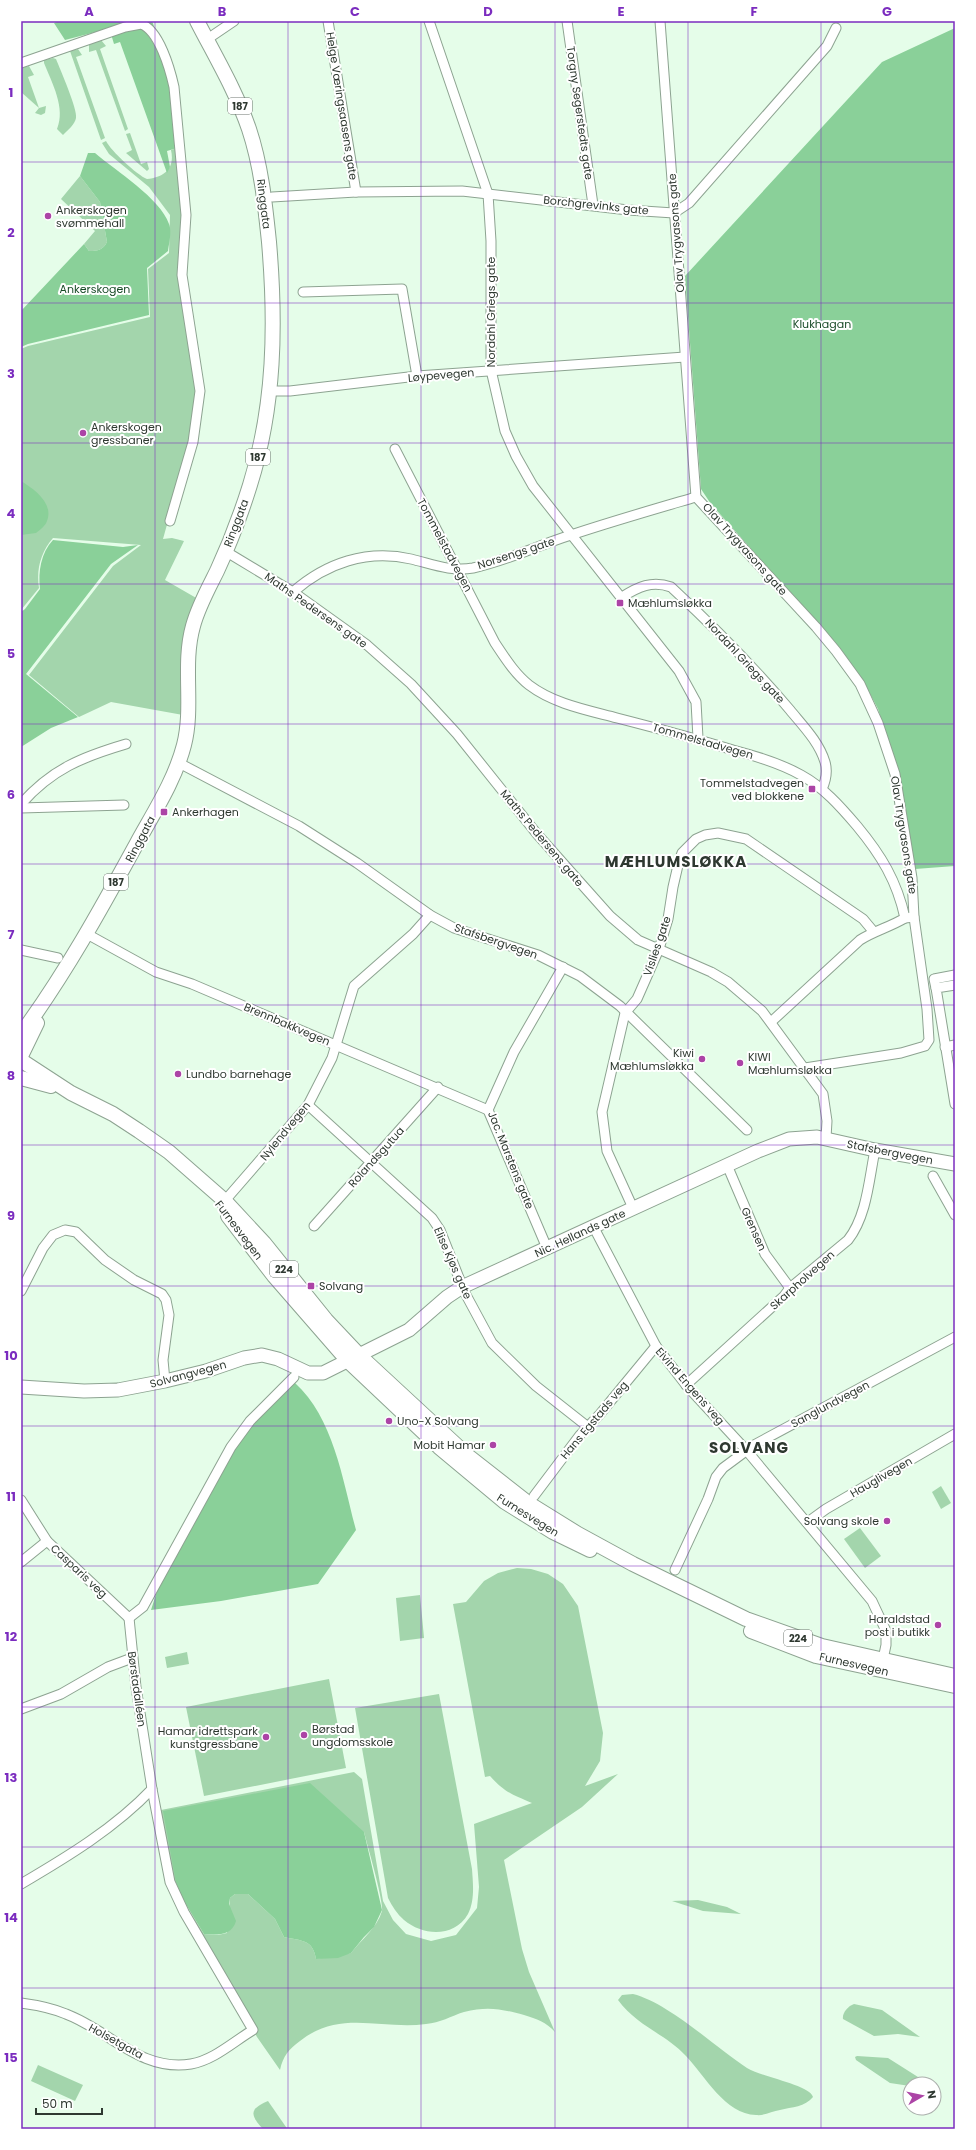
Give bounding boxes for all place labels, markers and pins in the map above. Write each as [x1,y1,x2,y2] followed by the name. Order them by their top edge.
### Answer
[56,202,127,231] place label: Ankerskogen svømmehall
[43,211,53,221] marker: Ankerskogen svømmehall
[91,419,162,448] place label: Ankerskogen gressbaner
[78,428,88,438] marker: Ankerskogen gressbaner
[628,595,712,611] place label: Mæhlumsløkka
[615,598,625,608] marker: Mæhlumsløkka
[700,775,804,804] place label: Tommelstadvegen ved blokkene
[807,784,817,794] marker: Tommelstadvegen ved blokkene
[172,804,239,820] place label: Ankerhagen
[159,807,169,817] marker: Ankerhagen
[610,1045,694,1074] place label: Kiwi Mæhlumsløkka
[748,1049,832,1078] place label: KIWI Mæhlumsløkka
[697,1054,707,1064] marker: Kiwi Mæhlumsløkka
[735,1058,745,1068] marker: KIWI Mæhlumsløkka
[186,1066,291,1082] place label: Lundbo barnehage
[173,1069,183,1079] marker: Lundbo barnehage
[319,1278,363,1294] place label: Solvang
[306,1281,316,1291] marker: Solvang
[397,1413,479,1429] place label: Uno-X Solvang
[384,1416,394,1426] marker: Uno-X Solvang
[413,1437,485,1453] place label: Mobit Hamar
[488,1440,498,1450] marker: Mobit Hamar
[804,1513,879,1529] place label: Solvang skole
[882,1516,892,1526] marker: Solvang skole
[865,1611,930,1640] place label: Haraldstad post i butikk
[933,1620,943,1630] marker: Haraldstad post i butikk
[312,1721,393,1750] place label: Børstad ungdomsskole
[158,1723,258,1752] place label: Hamar idrettspark kunstgressbane
[299,1730,309,1740] marker: Børstad ungdomsskole
[261,1732,271,1742] marker: Hamar idrettspark kunstgressbane

